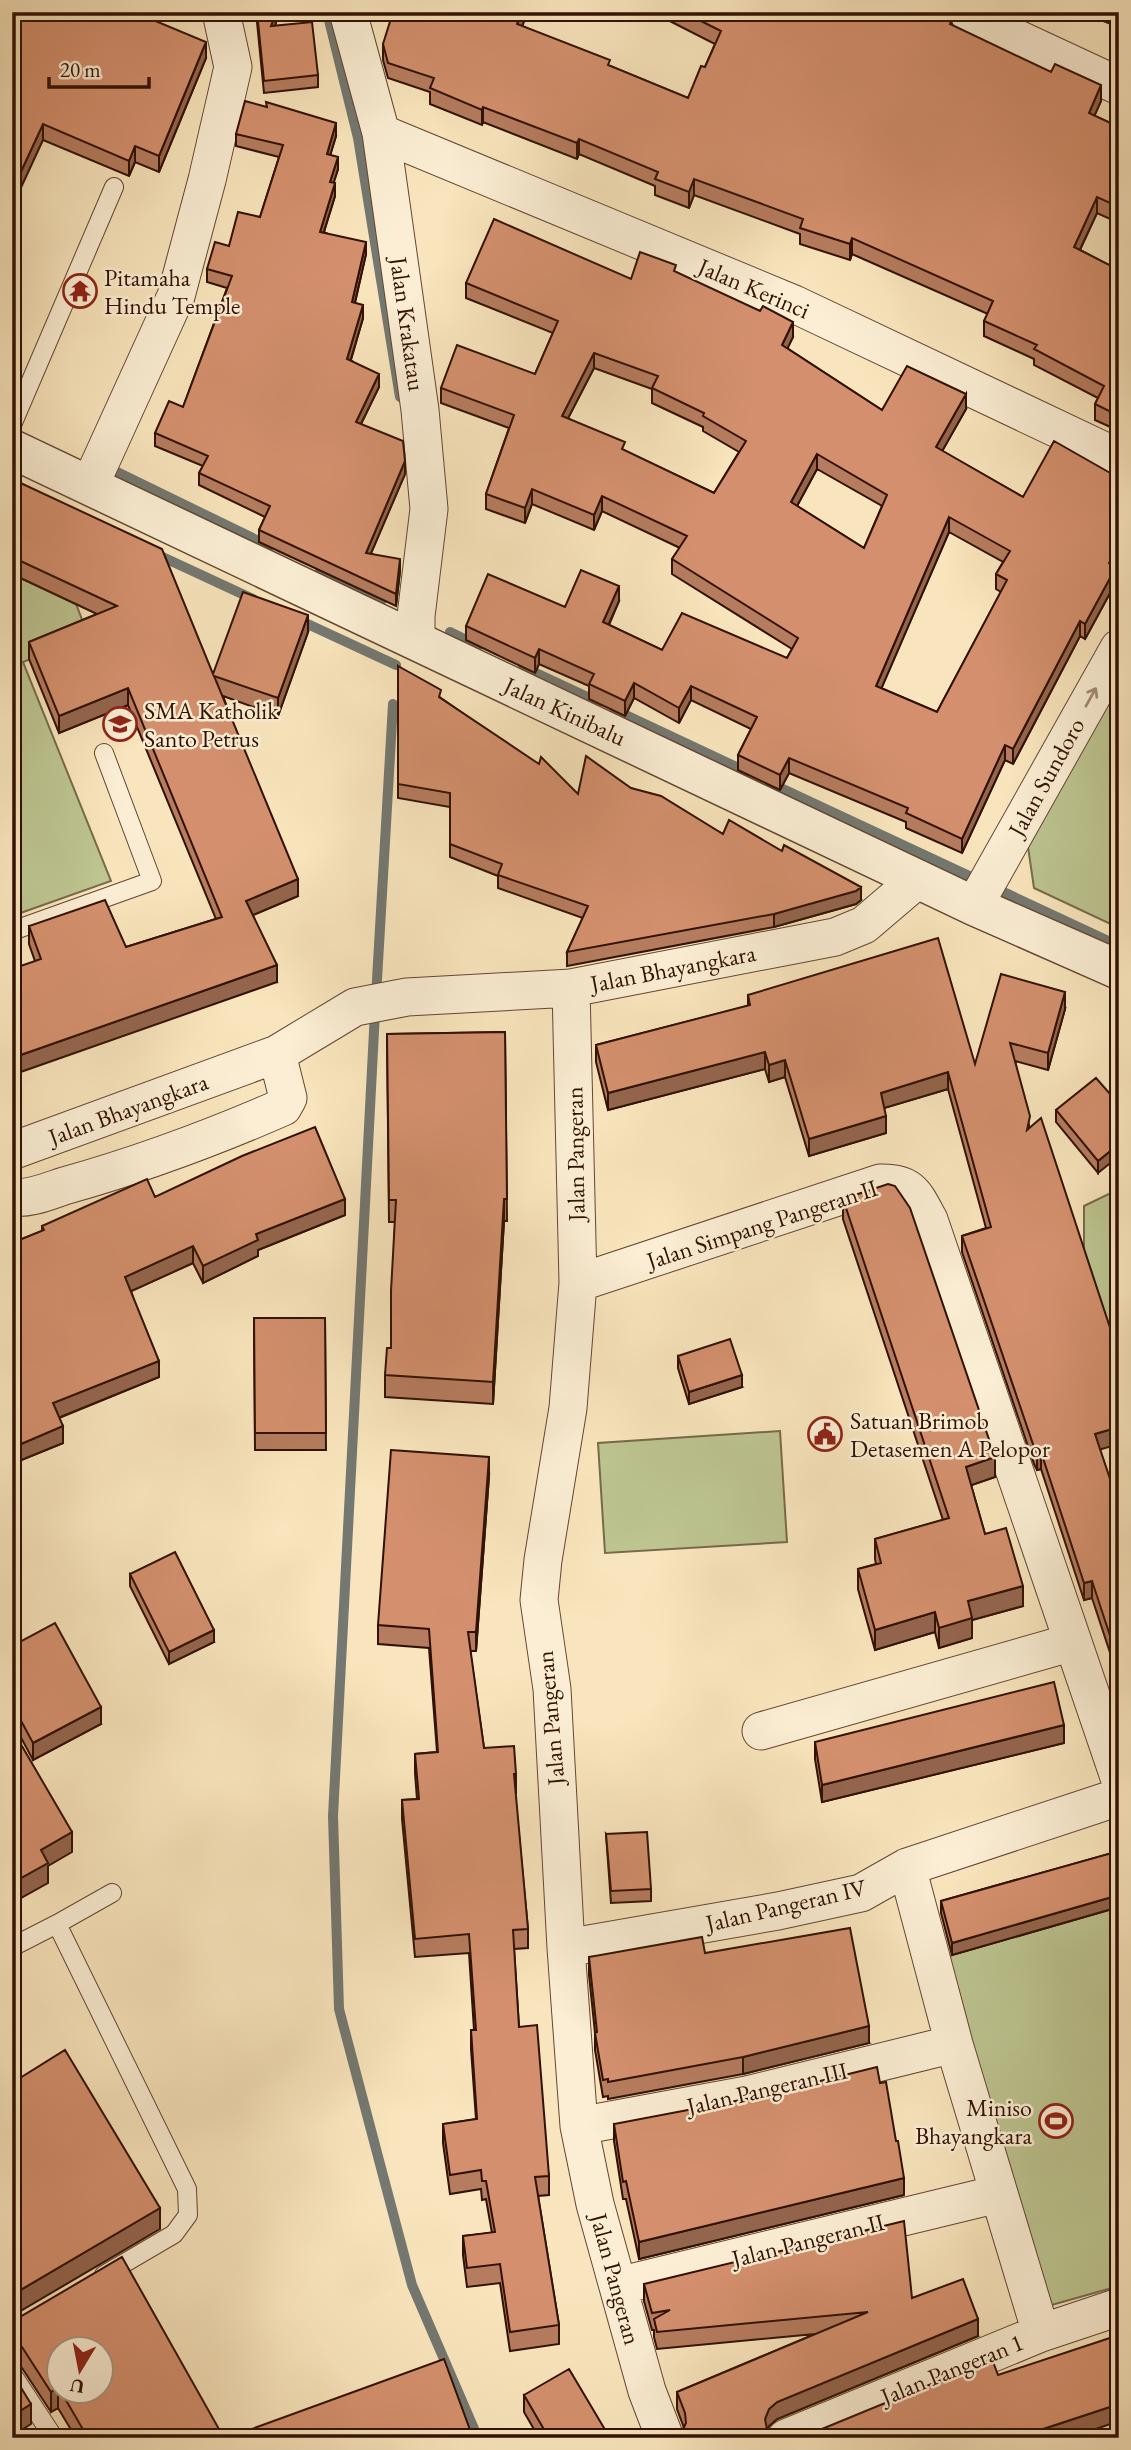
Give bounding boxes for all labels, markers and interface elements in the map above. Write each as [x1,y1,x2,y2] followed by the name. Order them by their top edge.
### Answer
[49,46,149,90] scale bar
[60,56,101,83] text: 20 m
[692,250,815,325] street label: Jalan Kerinci
[383,253,433,393] street label: Jalan Krakatau
[104,262,240,321] place label: Pitamaha Hindu Temple
[61,272,99,310] temple icon: Pitamaha Hindu Temple
[497,668,631,753] street label: Jalan Kinibalu
[1084,687,1098,707] one-way arrow
[144,695,279,754] place label: SMA Katholik Santo Petrus
[101,705,139,743] school or university icon: SMA Katholik Santo Petrus
[1000,712,1091,844] street label: Jalan Sundoro
[586,937,759,1000] street label: Jalan Bhayangkara
[42,1066,212,1153] street label: Jalan Bhayangkara
[558,1086,592,1224] street label: Jalan Pangeran
[641,1172,881,1277] street label: Jalan Simpang Pangeran II
[850,1405,1050,1464] place label: Satuan Brimob Detasemen A Pelopor
[806,1415,844,1453] public building icon: Satuan Brimob Detasemen A Pelopor
[529,1649,571,1789] street label: Jalan Pangeran
[701,1871,870,1939] street label: Jalan Pangeran IV
[682,2054,850,2122] street label: Jalan Pangeran III
[915,2092,1032,2151] place label: Miniso Bhayangkara
[1037,2102,1075,2140] sports icon: Miniso Bhayangkara
[727,2206,887,2274] street label: Jalan Pangeran II
[583,2208,649,2348] street label: Jalan Pangeran
[874,2326,1028,2412] street label: Jalan Pangeran 1
[46,2334,116,2404] north arrow
[68,2373,86,2400] text: U

